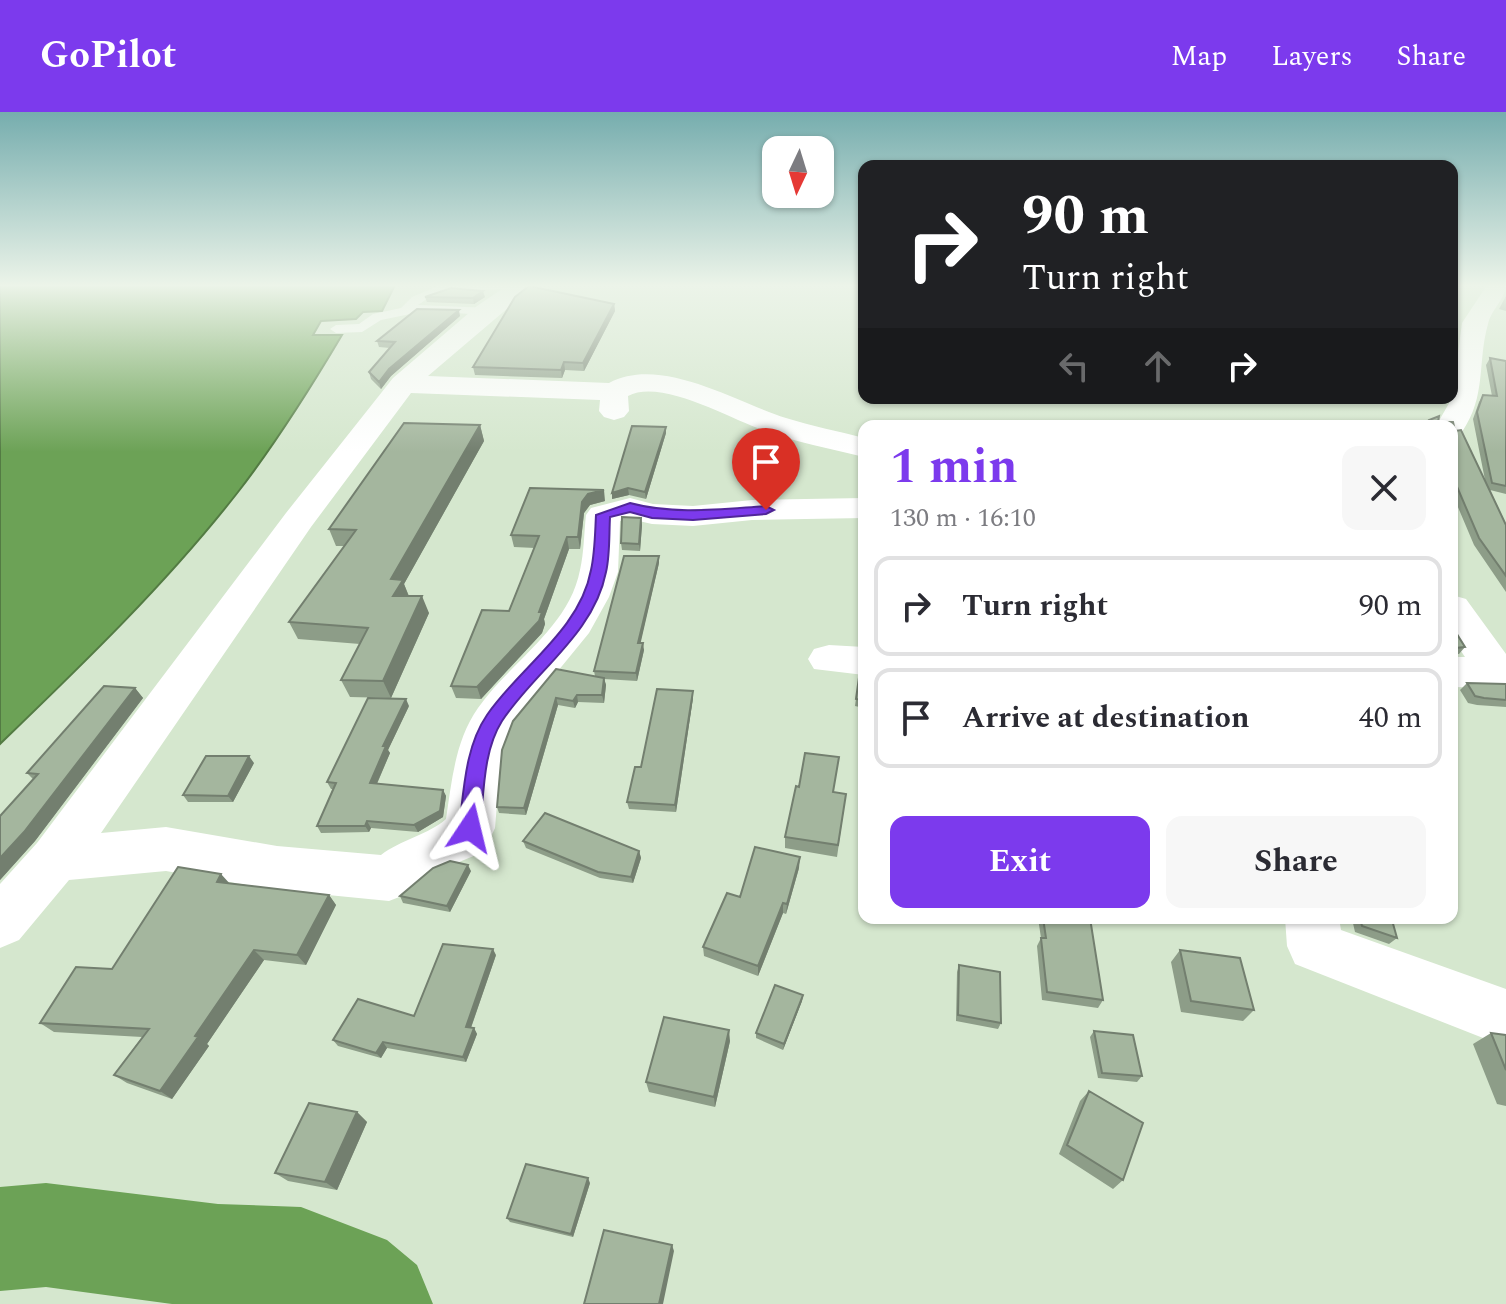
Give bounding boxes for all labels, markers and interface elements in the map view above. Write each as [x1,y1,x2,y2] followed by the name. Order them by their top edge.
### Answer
[40,27,176,85] text: GoPilot
[1171,35,1227,78] text: Map
[1271,35,1353,78] text: Layers
[1397,35,1466,78] text: Share
[762,136,834,208] north arrow
[762,136,834,208] map controls
[1022,174,1149,259] text: 90 m
[890,192,994,296] icon: right
[1022,251,1189,306] text: Turn right
[1052,344,1096,388] icon: left
[1136,344,1180,388] icon: ahead
[1220,344,1264,388] icon: right
[732,428,800,510] pin
[890,431,1018,504] text: 1 min
[744,440,788,484] icon: arrive
[1342,446,1426,530] button: close
[890,498,1036,538] text: 130 m · 16:10
[962,583,1108,629] text: Turn right
[1359,583,1422,629] text: 90 m
[894,584,938,628] icon: right
[962,695,1249,741] text: Arrive at destination
[1359,695,1422,741] text: 40 m
[894,696,938,740] icon: arrive
[428,786,512,870] position arrow
[890,816,1150,908] button: Exit
[1166,816,1426,908] button: Share

